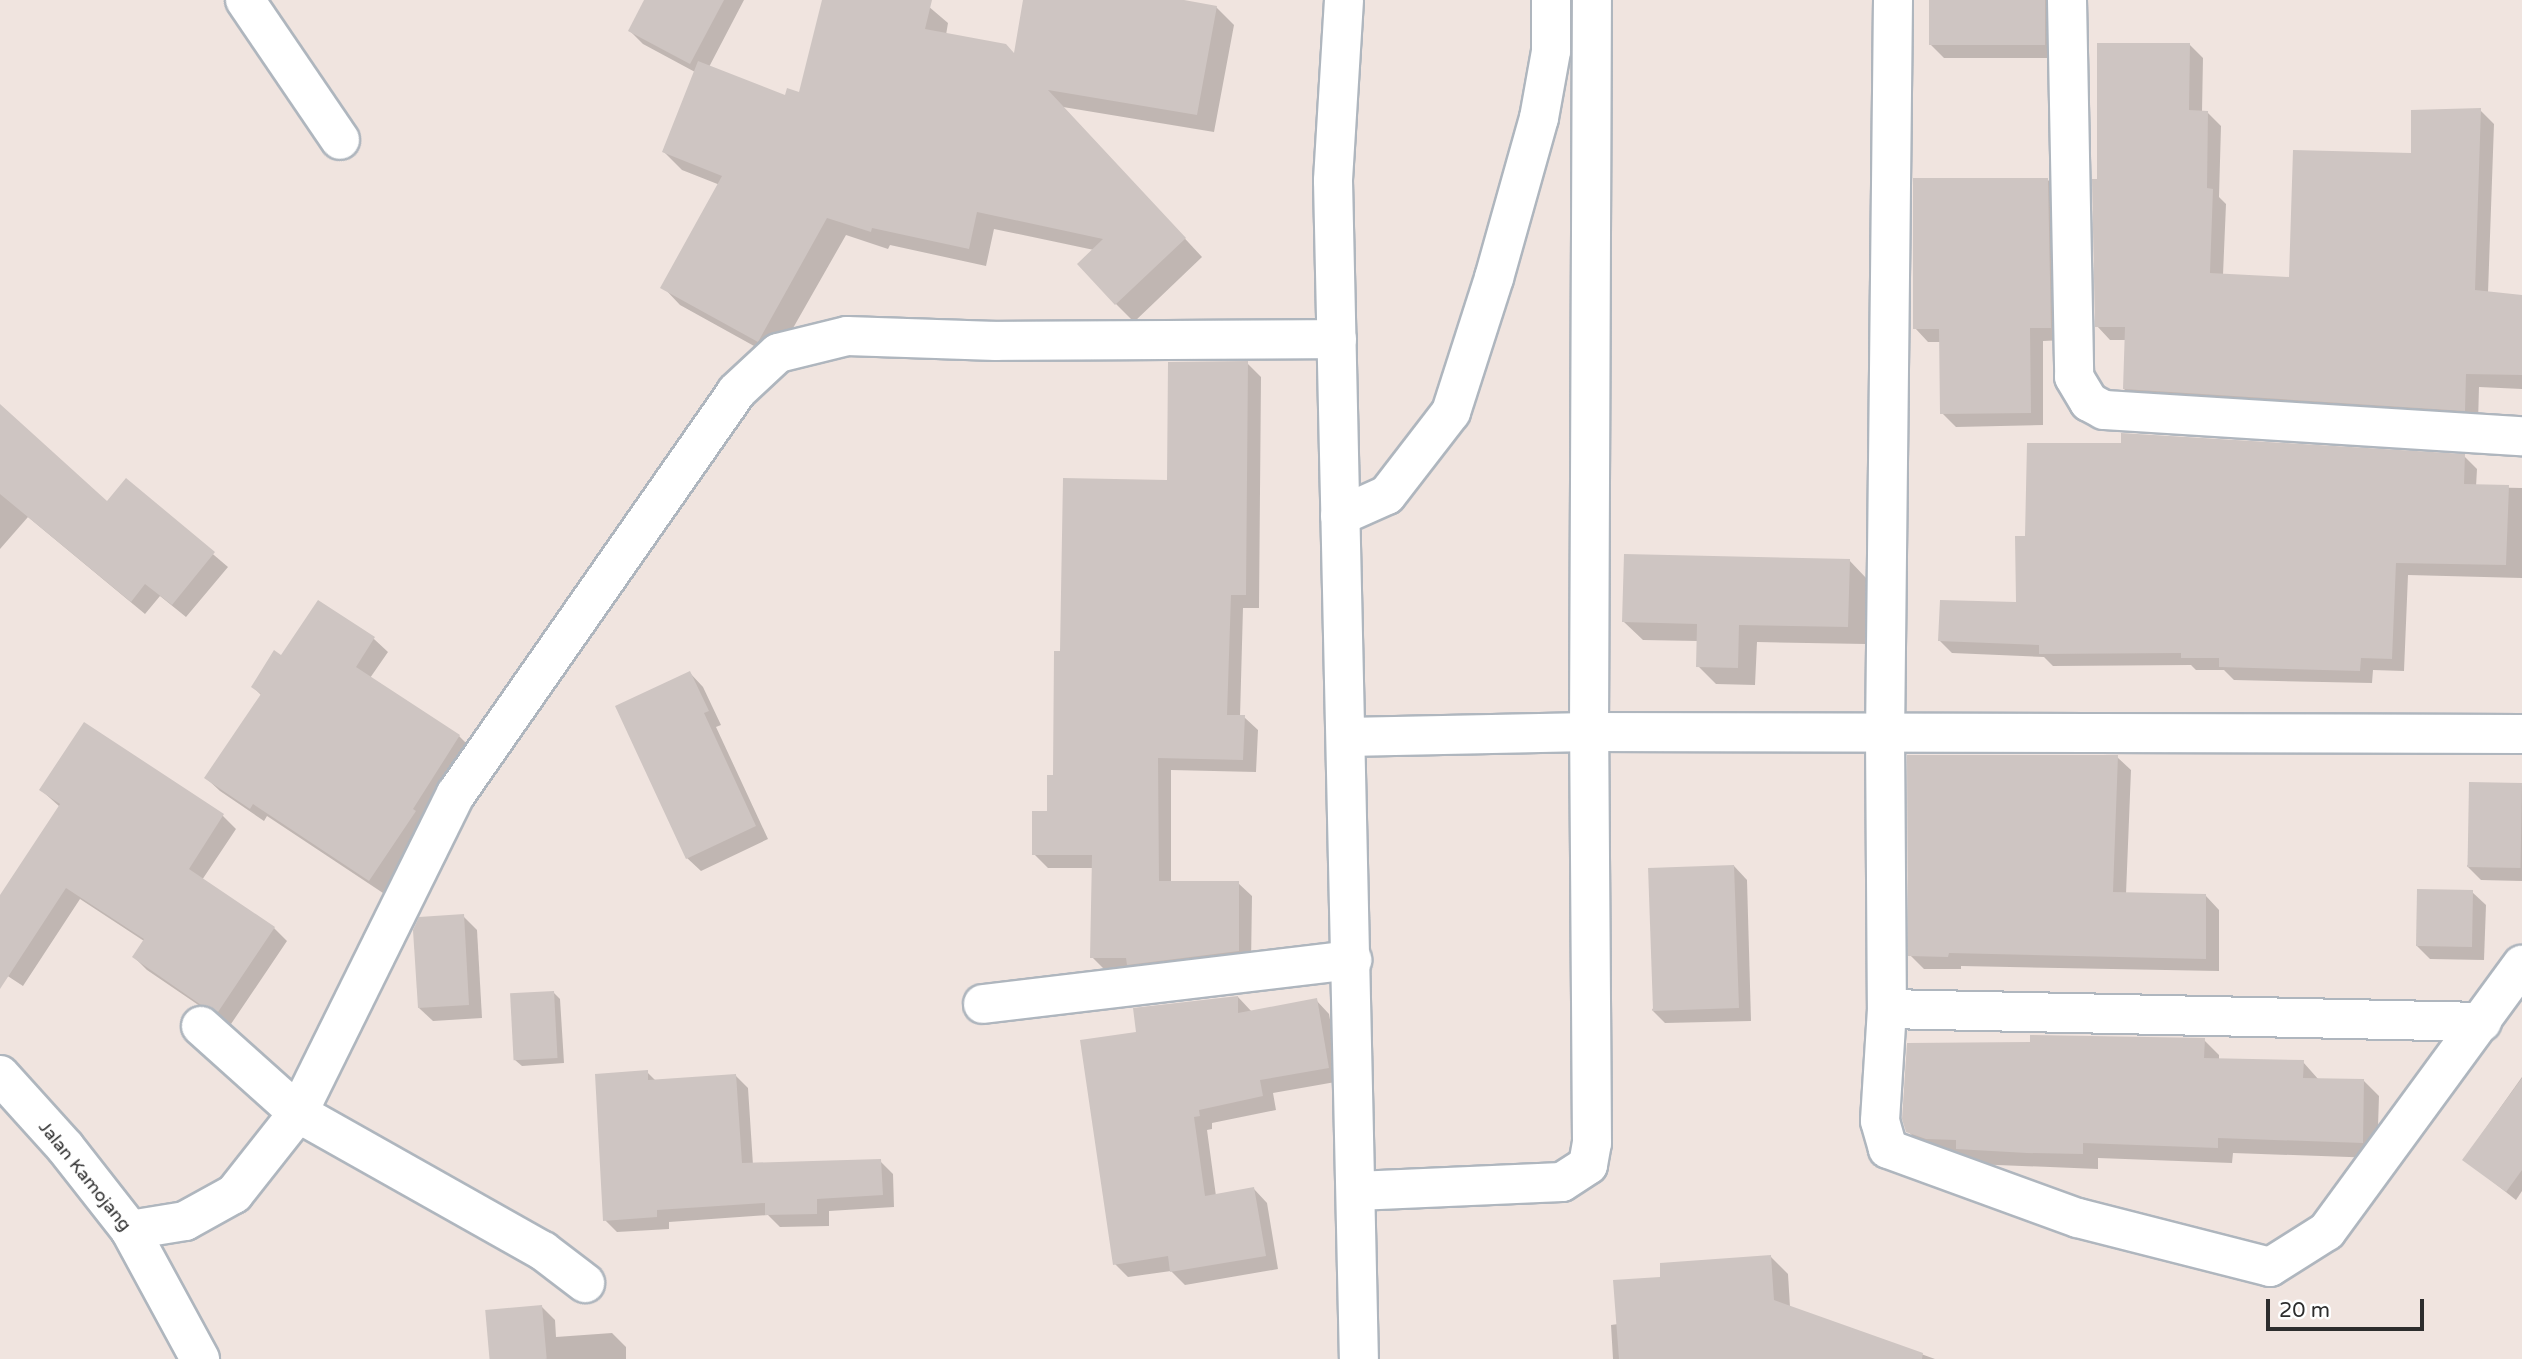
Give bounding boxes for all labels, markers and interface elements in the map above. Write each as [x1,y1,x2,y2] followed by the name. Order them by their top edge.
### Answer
[34,1117,136,1235] street label: Jalan Kamojang
[2270,1286,2428,1330] scale bar
[2279,1298,2330,1323] text: 20 m

